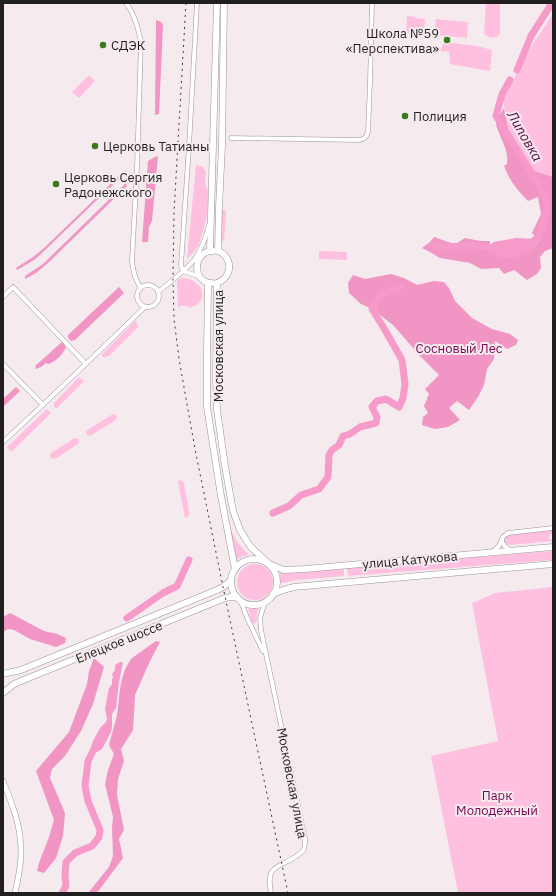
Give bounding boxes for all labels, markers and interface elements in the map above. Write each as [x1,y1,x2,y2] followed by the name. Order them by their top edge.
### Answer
[346,25,439,57] place label: Школа №59 «Перспектива»
[442,35,452,45] marker: Школа №59 «Перспектива»
[111,37,146,54] place label: СДЭК
[98,40,108,50] marker: СДЭК
[503,107,547,165] water label: Липовка
[413,108,467,125] place label: Полиция
[400,111,410,121] marker: Полиция
[103,138,209,155] place label: Церковь Татианы
[90,141,100,151] marker: Церковь Татианы
[64,169,162,201] place label: Церковь Сергия Радонежского
[51,179,61,189] marker: Церковь Сергия Радонежского
[210,290,227,402] street label: Московская улица
[416,340,503,357] park label: Сосновый Лес
[362,547,458,573] street label: улица Катукова
[73,617,165,667] street label: Елецкое шоссе
[273,726,311,840] street label: Московская улица
[456,787,538,819] park label: Парк Молодежный

